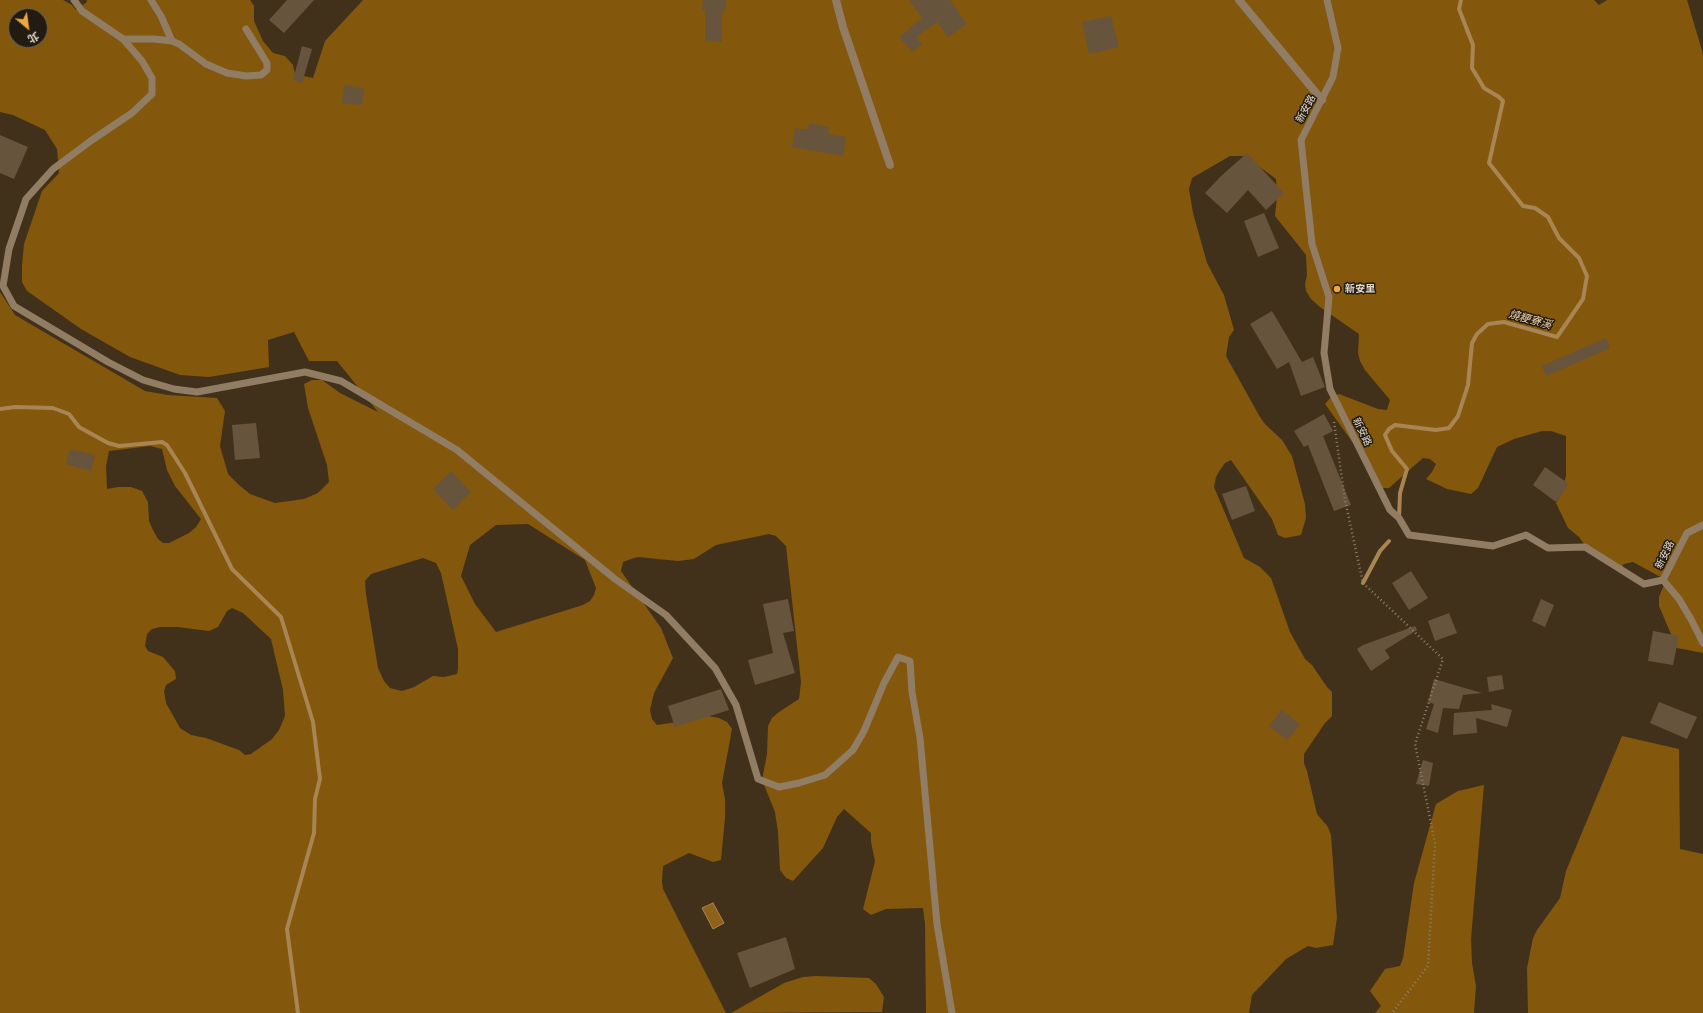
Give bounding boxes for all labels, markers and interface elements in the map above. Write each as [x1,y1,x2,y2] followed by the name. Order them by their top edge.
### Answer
[8,8,48,48] north arrow
[25,29,42,46] text: 北
[1294,93,1318,125] street label: 新安路
[1345,283,1375,295] place label: 新安里
[1332,284,1342,294] marker: 新安里
[1507,308,1553,332] water label: 燒粳寮溪
[1350,416,1374,448] street label: 新安路
[1653,539,1677,571] street label: 新安路

